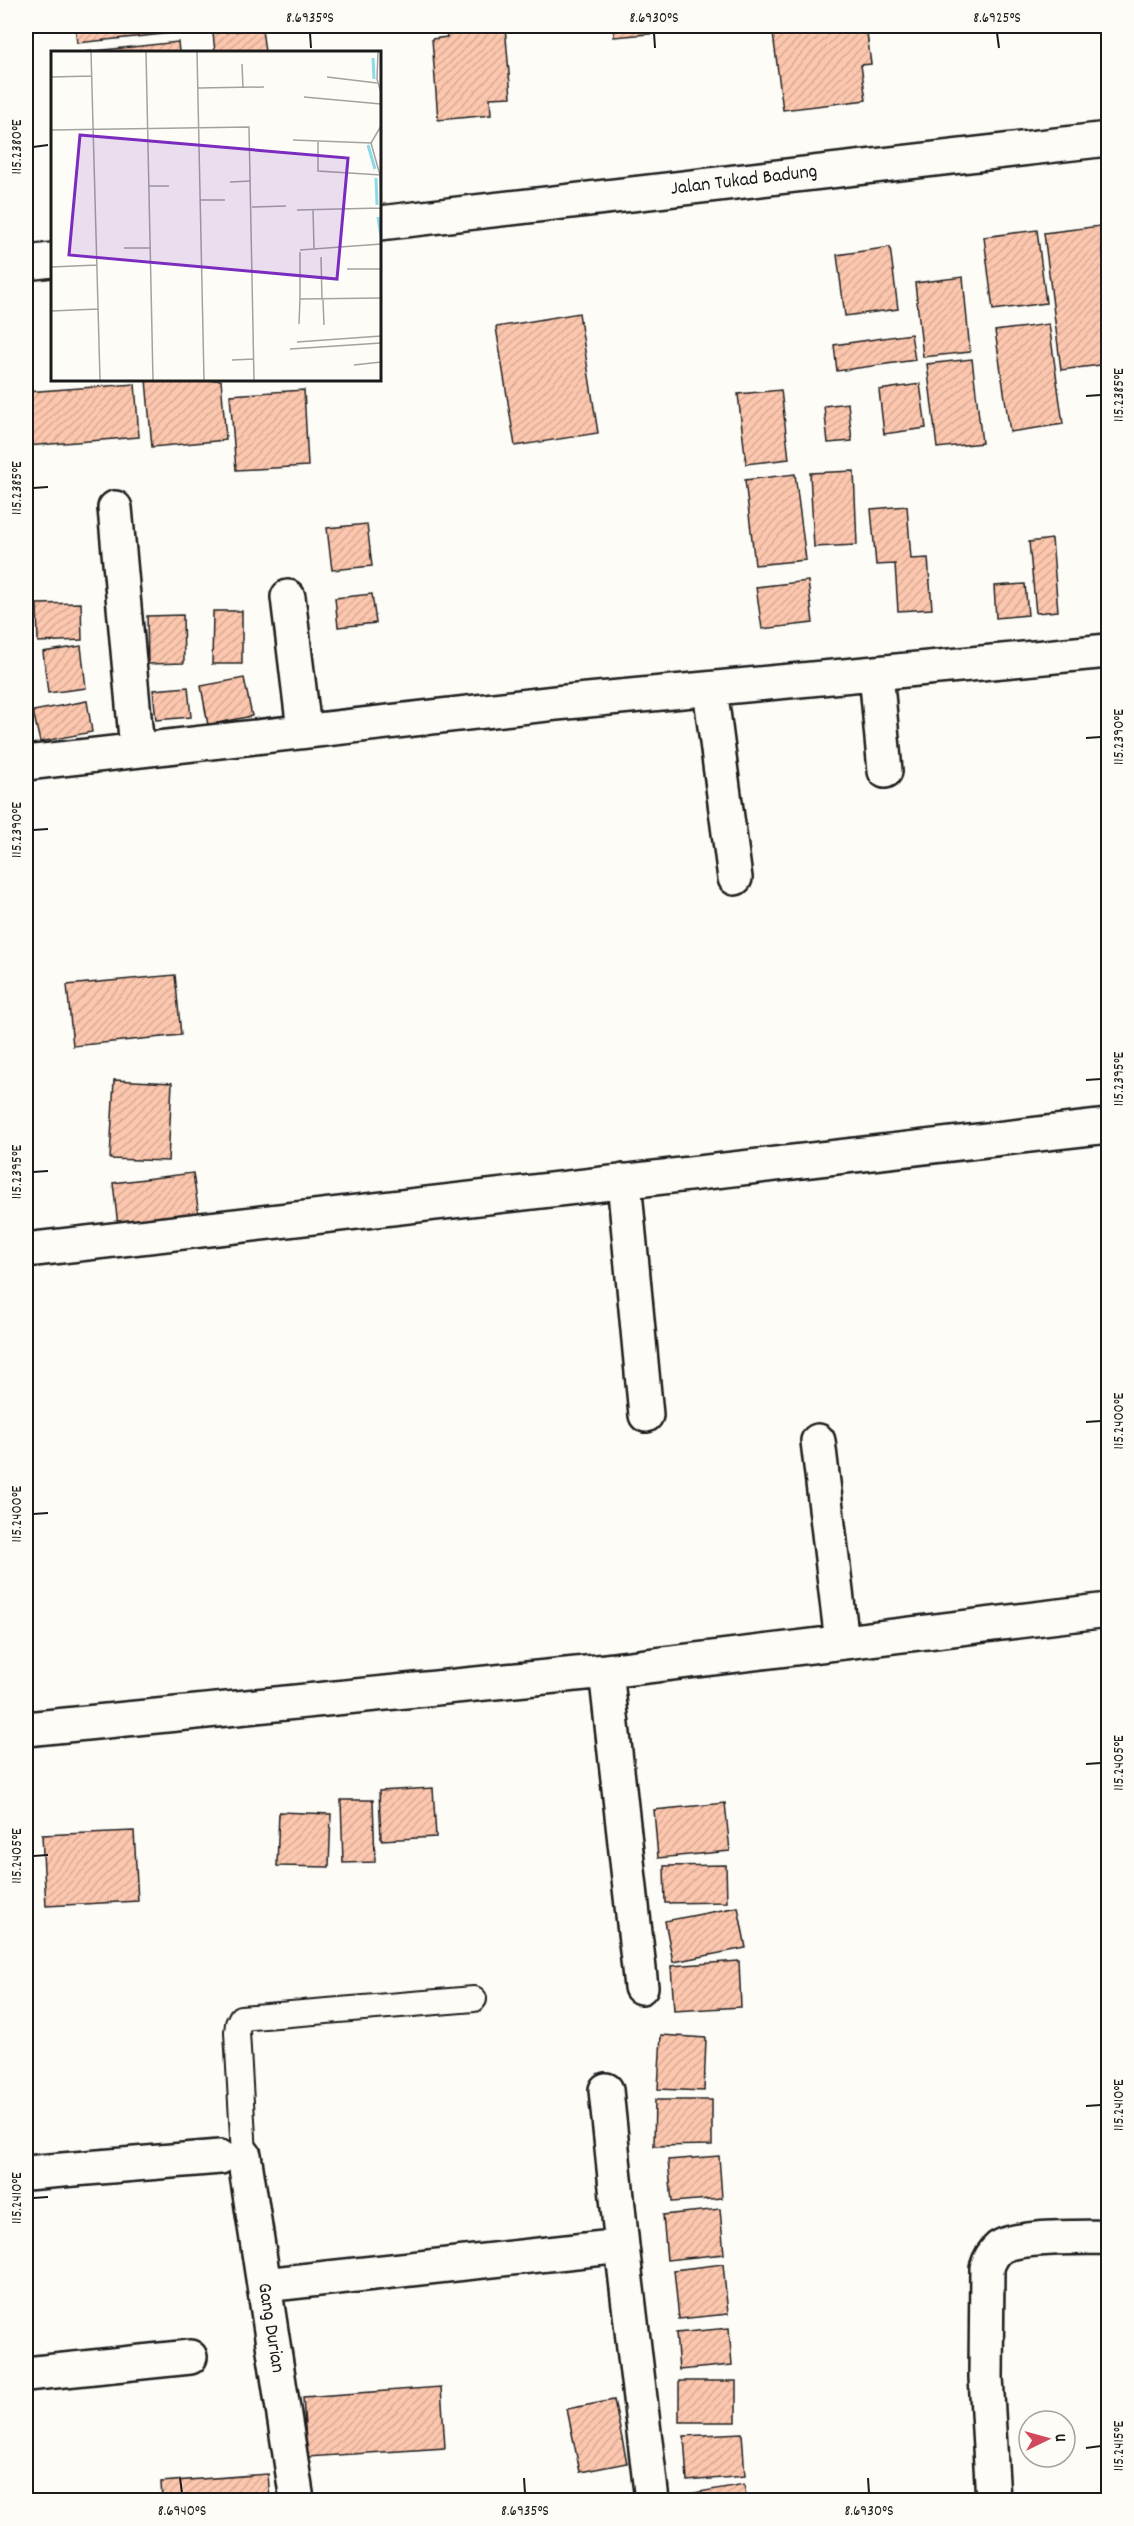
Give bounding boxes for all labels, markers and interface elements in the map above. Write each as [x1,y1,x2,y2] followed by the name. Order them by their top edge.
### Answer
[286,8,334,30] text: 8.6935°S
[630,8,679,30] text: 8.6930°S
[973,8,1021,30] text: 8.6925°S
[51,51,381,381] inset map
[7,119,29,175] text: 115.2380°E
[669,158,819,204] street label: Jalan Tukad Badung
[1109,368,1131,422] text: 115.2385°E
[7,461,29,515] text: 115.2385°E
[1109,709,1131,765] text: 115.2390°E
[7,802,29,858] text: 115.2390°E
[1109,1051,1131,1106] text: 115.2395°E
[7,1144,29,1199] text: 115.2395°E
[1109,1392,1131,1449] text: 115.2400°E
[7,1485,29,1542] text: 115.2400°E
[1109,1735,1131,1791] text: 115.2405°E
[7,1828,29,1884] text: 115.2405°E
[1109,2079,1131,2131] text: 115.2410°E
[7,2172,29,2224] text: 115.2410°E
[249,2281,291,2375] street label: Gang Durian
[1017,2409,1077,2469] north arrow
[1109,2420,1131,2471] text: 115.2415°E
[1048,2433,1071,2443] text: U
[158,2501,206,2523] text: 8.6940°S
[501,2501,549,2523] text: 8.6935°S
[845,2501,894,2523] text: 8.6930°S

